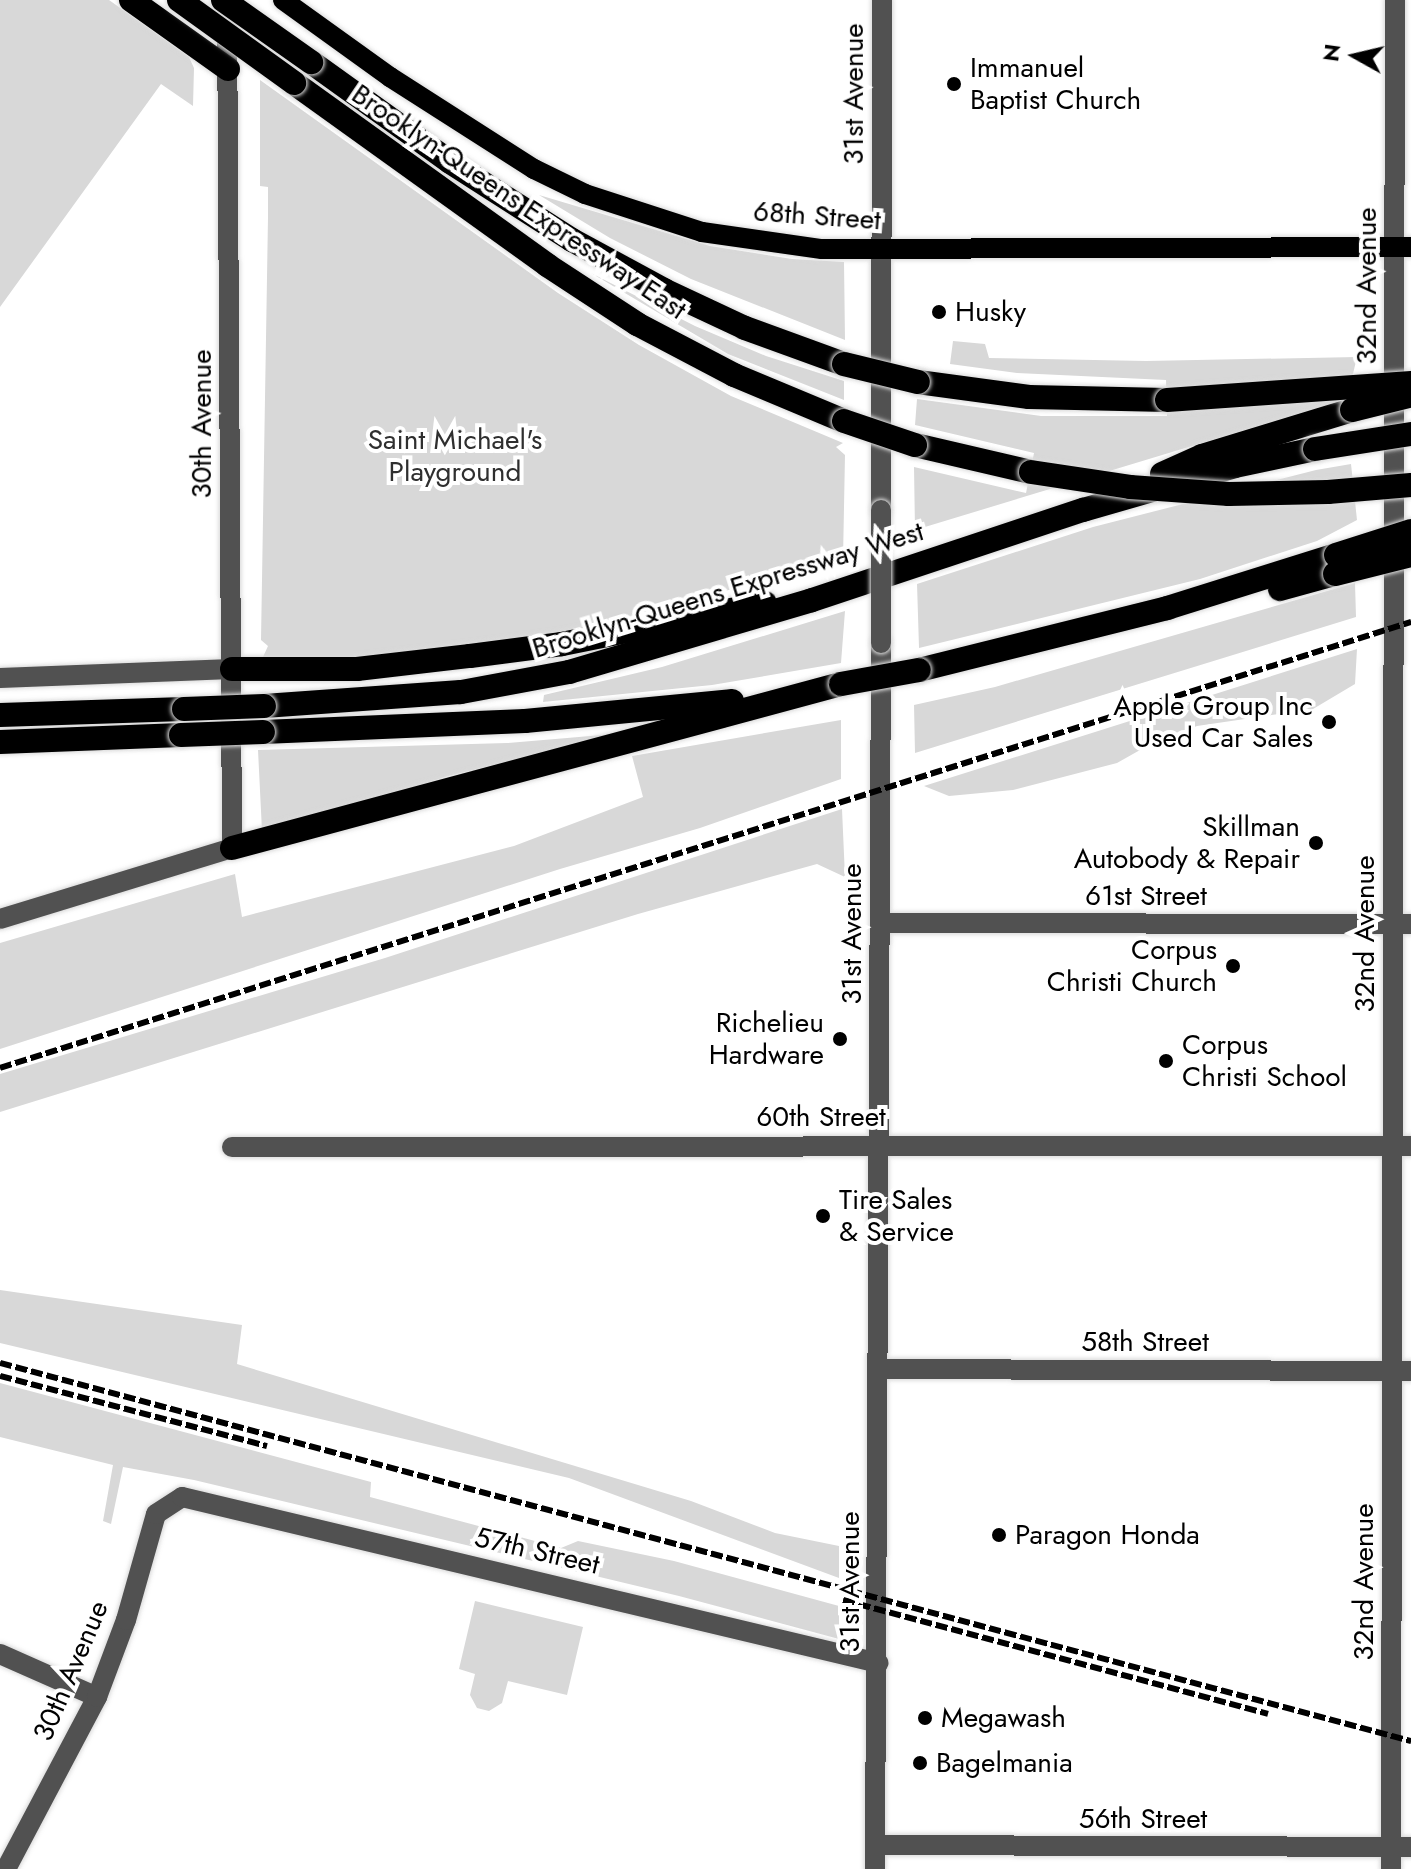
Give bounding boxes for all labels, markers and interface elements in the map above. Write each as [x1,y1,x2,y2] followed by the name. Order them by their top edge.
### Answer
[1315,16,1395,96] north arrow
[837,23,871,165] street label: 31st Avenue
[1314,42,1348,64] text: N
[970,51,1141,117] place label: Immanuel Baptist Church
[945,75,963,93] marker: Immanuel Baptist Church
[345,77,693,327] street label: Brooklyn-Queens Expressway East
[752,195,882,237] street label: 68th Street
[1350,207,1384,365] street label: 32nd Avenue
[955,295,1026,329] place label: Husky
[930,303,948,321] marker: Husky
[185,349,219,499] street label: 30th Avenue
[368,423,542,489] park label: Saint Michael's Playground
[528,514,928,666] street label: Brooklyn-Queens Expressway West
[1113,689,1313,755] place label: Apple Group Inc Used Car Sales
[1320,713,1338,731] marker: Apple Group Inc Used Car Sales
[1074,810,1300,876] place label: Skillman Autobody & Repair
[1307,834,1325,852] marker: Skillman Autobody & Repair
[1348,855,1382,1013] street label: 32nd Avenue
[835,863,869,1005] street label: 31st Avenue
[1085,879,1207,913] street label: 61st Street
[1047,933,1217,999] place label: Corpus Christi Church
[1224,957,1242,975] marker: Corpus Christi Church
[709,1006,824,1072] place label: Richelieu Hardware
[1182,1028,1347,1094] place label: Corpus Christi School
[831,1030,849,1048] marker: Richelieu Hardware
[1157,1052,1175,1070] marker: Corpus Christi School
[756,1100,886,1134] street label: 60th Street
[839,1183,954,1249] place label: Tire Sales & Service
[814,1207,832,1225] marker: Tire Sales & Service
[1081,1325,1209,1359] street label: 58th Street
[1347,1503,1381,1661] street label: 32nd Avenue
[833,1511,867,1653] street label: 31st Avenue
[1015,1518,1200,1552] place label: Paragon Honda
[471,1520,603,1582] street label: 57th Street
[990,1526,1008,1544] marker: Paragon Honda
[26,1596,116,1746] street label: 30th Avenue
[941,1701,1066,1735] place label: Megawash
[916,1709,934,1727] marker: Megawash
[936,1746,1073,1780] place label: Bagelmania
[911,1754,929,1772] marker: Bagelmania
[1079,1802,1207,1836] street label: 56th Street

